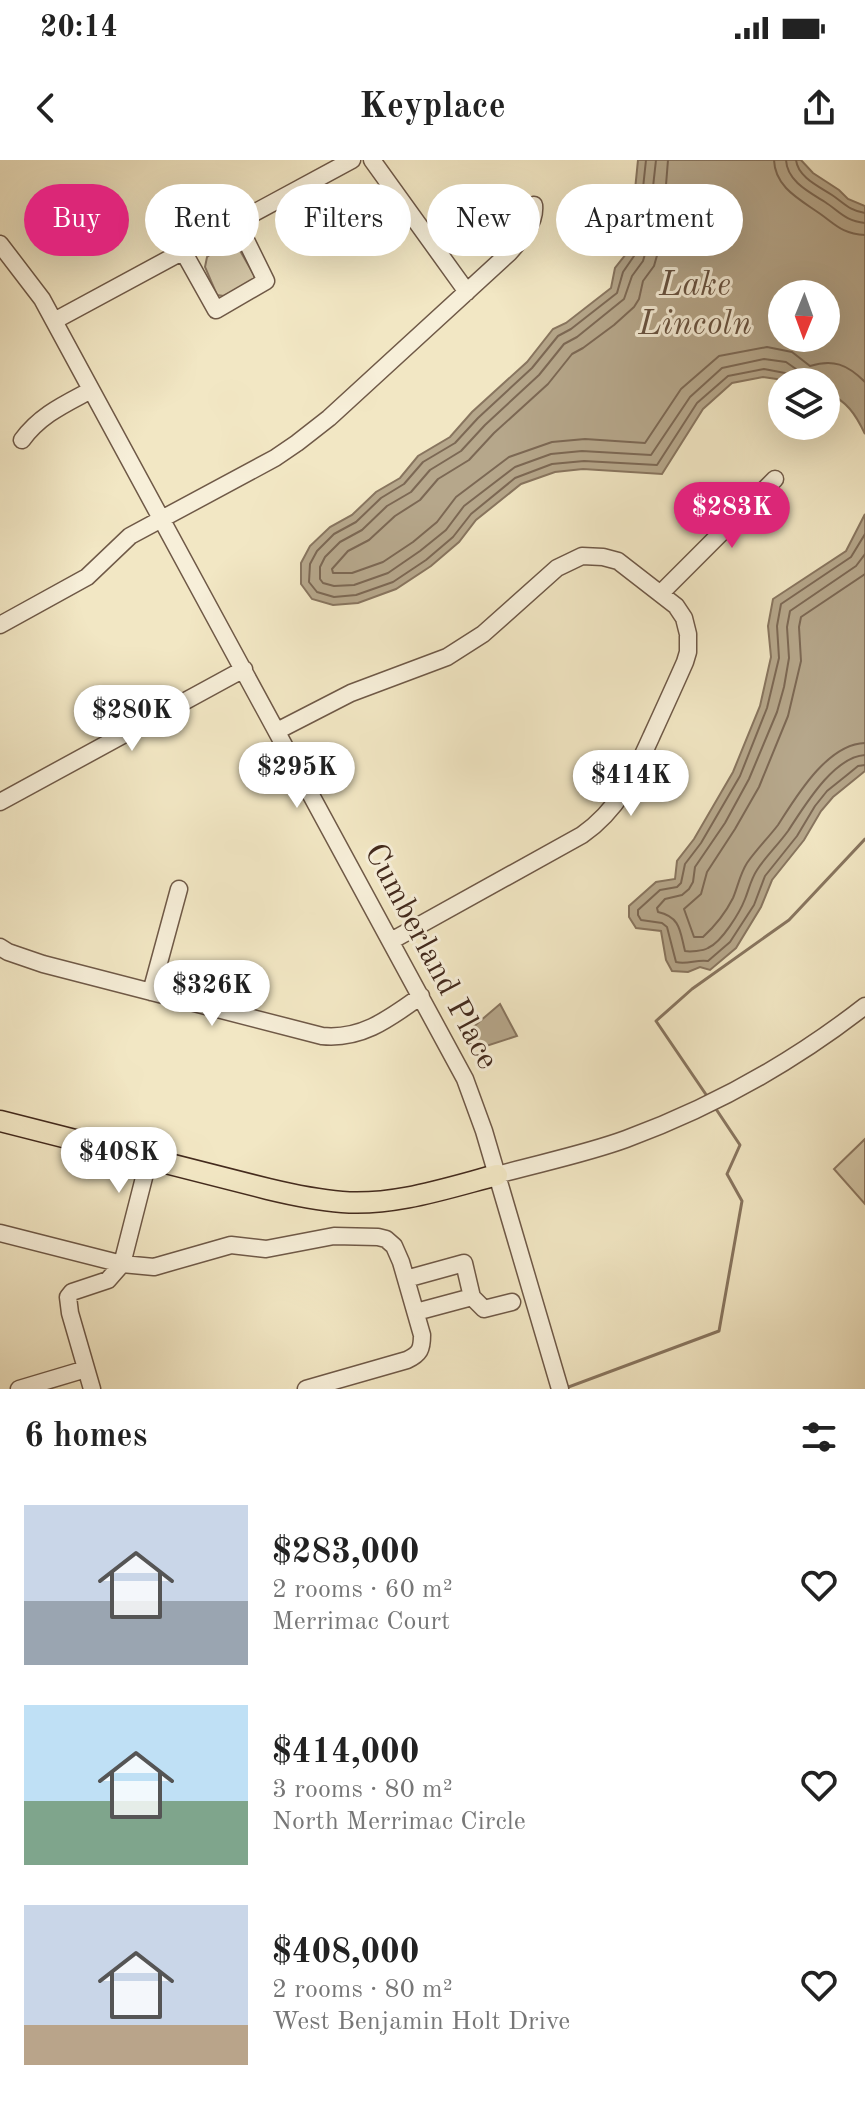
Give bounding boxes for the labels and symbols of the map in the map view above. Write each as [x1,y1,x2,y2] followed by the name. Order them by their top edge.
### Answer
[637,269,752,342] water label: Lake Lincoln
[768,280,840,352] north arrow
[676,482,788,550] pin: $283K
[76,685,188,753] pin: $280K
[241,742,353,810] pin: $295K
[575,750,687,818] pin: $414K
[357,839,503,1075] street label: Cumberland Place
[156,960,268,1028] pin: $326K
[63,1127,175,1195] pin: $408K

